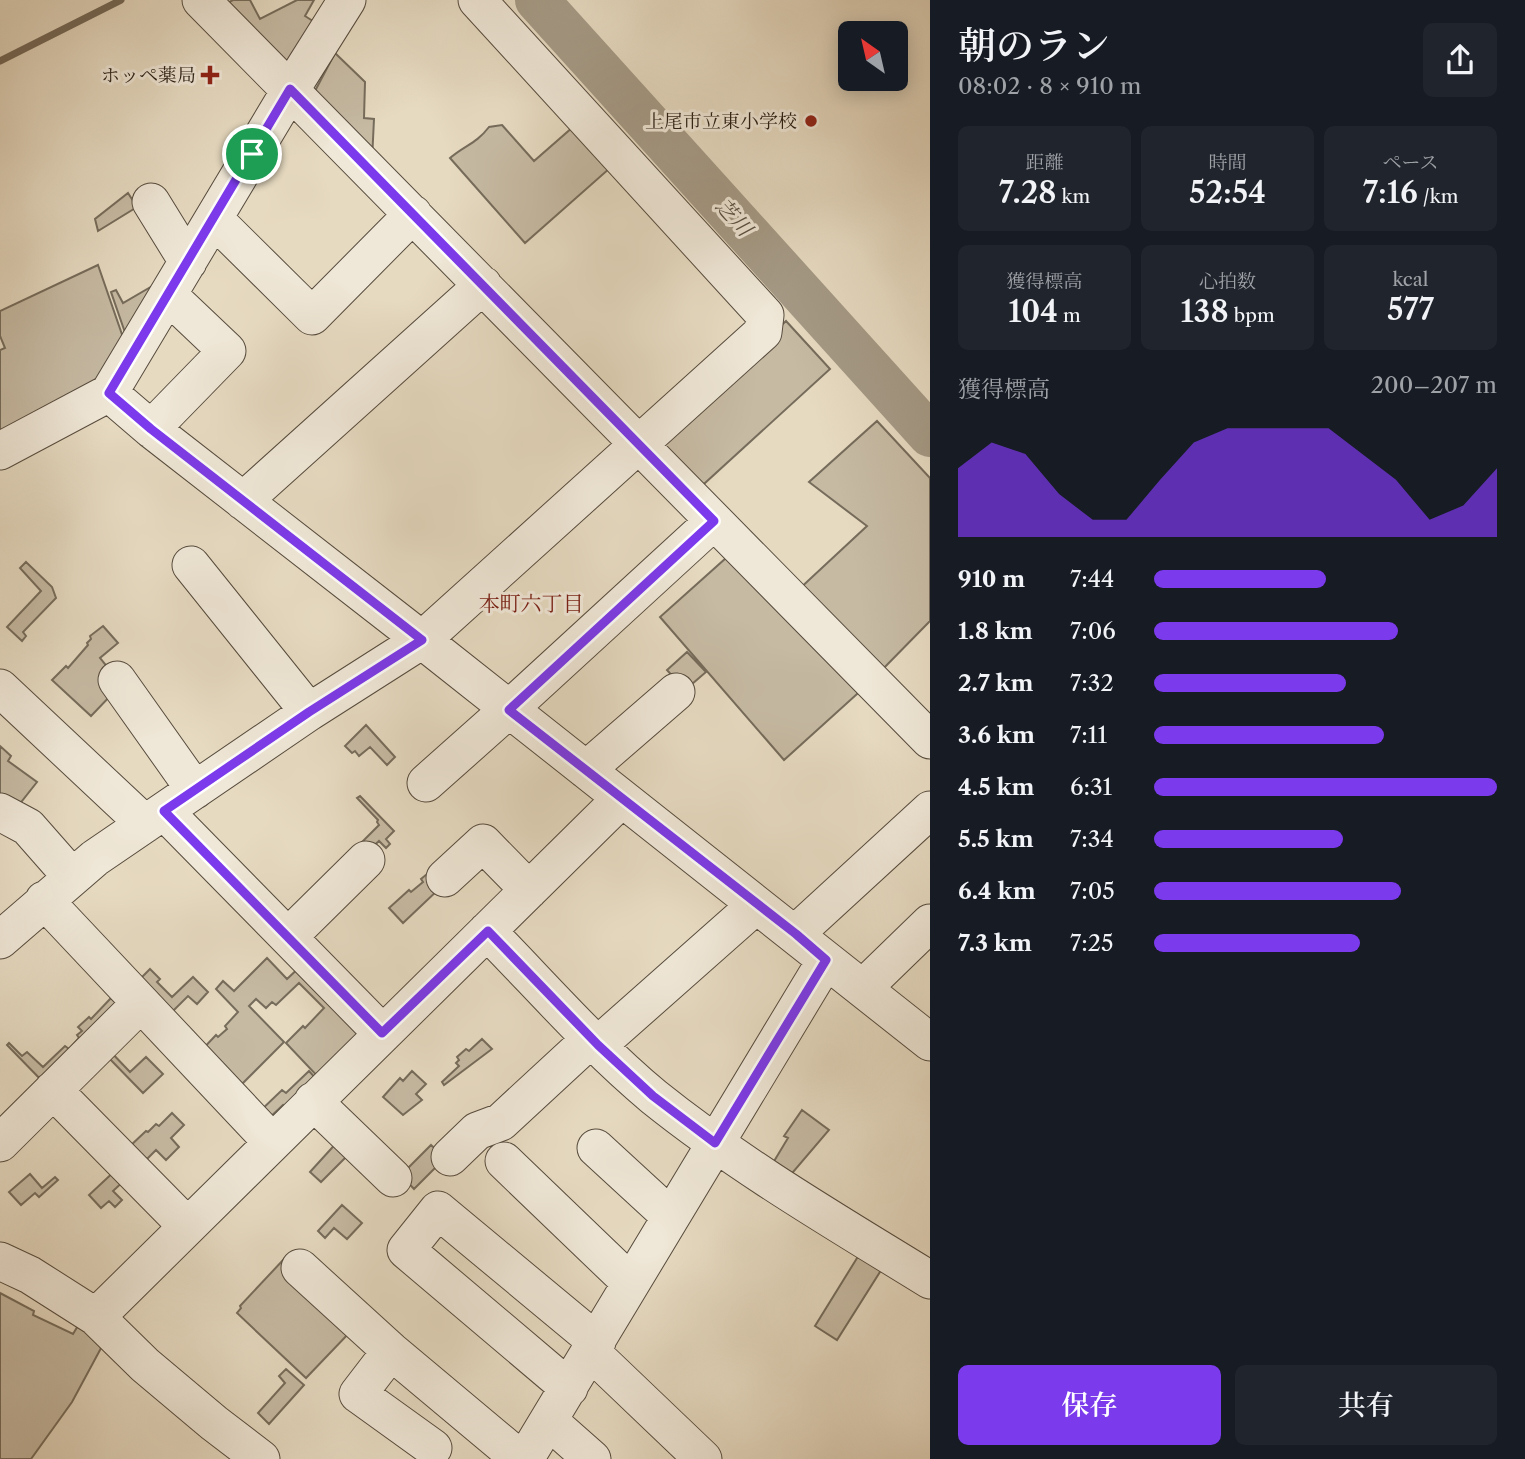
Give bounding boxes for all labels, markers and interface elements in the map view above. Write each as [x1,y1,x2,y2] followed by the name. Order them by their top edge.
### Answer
[838,21,908,91] north arrow
[838,21,908,91] map controls
[958,22,1110,69] text: 朝のラン
[1423,23,1497,97] button: share
[101,64,196,87] place label: ホッペ薬局
[202,67,218,83] marker: ホッペ薬局
[958,72,1142,100] text: 08:02 · 8 × 910 m
[645,110,797,133] place label: 上尾市立東小学校
[803,113,819,129] marker: 上尾市立東小学校
[222,124,282,184] pin
[233,135,271,173] icon: arrive
[1025,151,1064,174] text: 距離
[1208,151,1247,174] text: 時間
[1382,151,1439,174] text: ペース
[999,174,1056,211] text: 7.28
[1189,174,1266,211] text: 52:54
[1363,174,1418,211] text: 7:16
[1056,185,1090,208] text: km
[1418,185,1458,208] text: /km
[711,193,759,242] water label: 芝川
[1393,268,1428,291] text: kcal
[1006,270,1083,293] text: 獲得標高
[1199,270,1256,293] text: 心拍数
[1387,291,1434,328] text: 577
[1008,293,1058,330] text: 104
[1180,293,1229,330] text: 138
[1058,304,1081,327] text: m
[1229,304,1275,327] text: bpm
[1371,371,1497,399] text: 200–207 m
[958,375,1050,403] text: 獲得標高
[958,565,1025,593] text: 910 m
[1070,565,1114,593] text: 7:44
[479,591,584,616] district label: 本町六丁目
[958,617,1033,645] text: 1.8 km
[1070,617,1116,645] text: 7:06
[958,669,1034,697] text: 2.7 km
[1070,669,1114,697] text: 7:32
[958,721,1035,749] text: 3.6 km
[1070,721,1107,749] text: 7:11
[958,773,1035,801] text: 4.5 km
[1070,773,1112,801] text: 6:31
[958,825,1034,853] text: 5.5 km
[1070,825,1114,853] text: 7:34
[958,877,1036,905] text: 6.4 km
[1070,877,1115,905] text: 7:05
[958,929,1032,957] text: 7.3 km
[1070,929,1114,957] text: 7:25
[958,1365,1221,1445] button: 保存
[1235,1365,1497,1445] button: 共有

